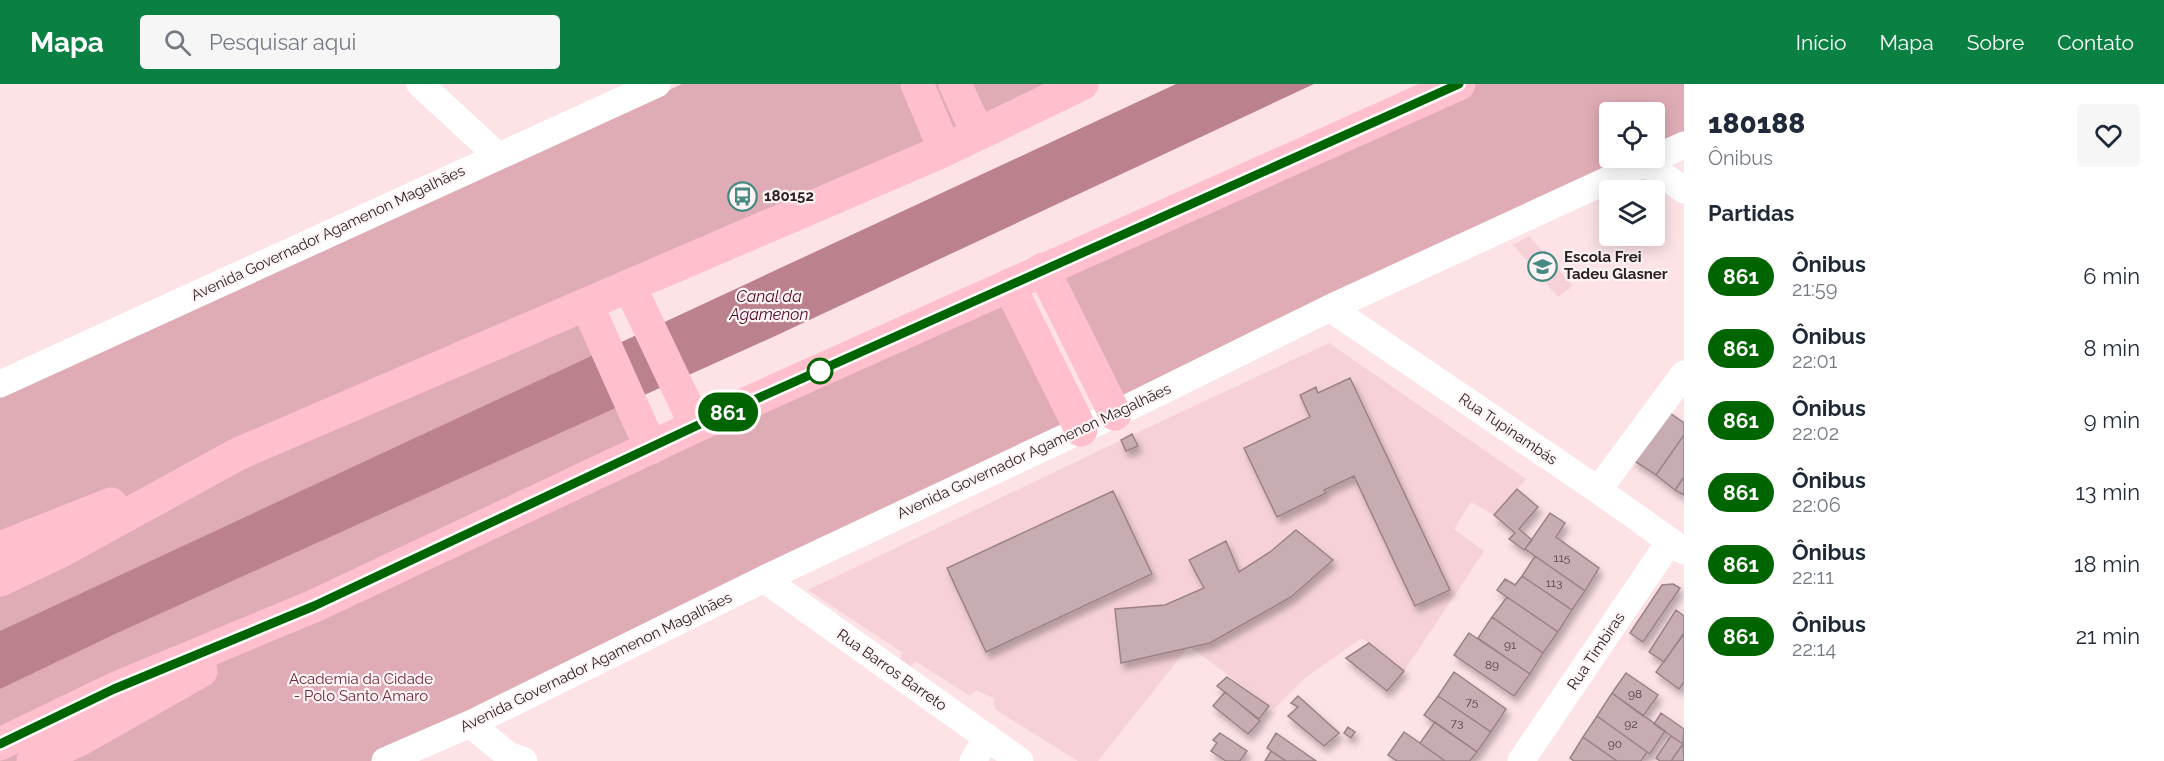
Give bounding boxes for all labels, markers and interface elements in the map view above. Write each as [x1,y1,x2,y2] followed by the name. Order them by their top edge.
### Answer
[140,15,560,69] search box
[30,26,104,59] text: Mapa
[161,26,194,59] icon: search
[209,29,356,55] text: Pesquisar aqui
[1796,30,1846,55] text: Início
[1879,30,1934,55] text: Mapa
[1967,30,2024,55] text: Sobre
[2057,30,2134,55] text: Contato
[1599,102,1665,246] map controls
[1599,102,1665,168] button: locate
[2077,104,2140,167] button: heart
[1708,107,1805,140] text: 180188
[1708,146,1773,170] text: Ônibus
[188,161,468,305] street label: Avenida Governador Agamenon Magalhães
[727,180,759,212] bus stop icon: 180152
[1599,180,1665,246] button: layers
[764,187,814,205] place label: 180152
[1708,200,1794,226] text: Partidas
[1564,248,1668,283] place label: Escola Frei Tadeu Glasner
[1527,250,1559,282] school or university icon: Escola Frei Tadeu Glasner
[1792,251,1866,277] text: Ônibus
[2083,263,2140,289] text: 6 min
[1723,264,1759,289] text: 861
[1792,277,1837,301] text: 21:59
[729,287,808,324] water label: Canal da Agamenon
[1792,323,1866,349] text: Ônibus
[2084,335,2140,361] text: 8 min
[1723,336,1759,361] text: 861
[1792,349,1837,373] text: 22:01
[807,358,833,384] unlabelled marker
[894,379,1174,523] street label: Avenida Governador Agamenon Magalhães
[1455,389,1561,469] street label: Rua Tupinambás
[694,392,762,432] line badge: 861
[1792,395,1866,421] text: Ônibus
[710,400,746,425] text: 861
[2084,407,2140,433] text: 9 min
[1723,408,1759,433] text: 861
[1792,421,1839,445] text: 22:02
[1792,467,1866,493] text: Ônibus
[2075,479,2140,505] text: 13 min
[1723,480,1759,505] text: 861
[1792,493,1841,517] text: 22:06
[1792,539,1866,565] text: Ônibus
[1554,551,1571,565] house number: 115
[2074,551,2140,577] text: 18 min
[1723,552,1759,577] text: 861
[1792,565,1834,589] text: 22:11
[1546,576,1562,590] house number: 113
[457,588,735,736] street label: Avenida Governador Agamenon Magalhães
[1564,609,1628,693] street label: Rua Timbiras
[1792,611,1866,637] text: Ônibus
[2076,623,2140,649] text: 21 min
[1723,624,1759,649] text: 861
[834,625,950,715] street label: Rua Barros Barreto
[1792,637,1836,661] text: 22:14
[1504,638,1516,652] house number: 91
[1485,658,1499,672] house number: 89
[289,670,433,705] park label: Academia da Cidade - Polo Santo Amaro
[1628,687,1642,701] house number: 98
[1466,695,1479,709] house number: 75
[1451,716,1463,730] house number: 73
[1624,717,1638,731] house number: 92
[1608,737,1622,751] house number: 90

